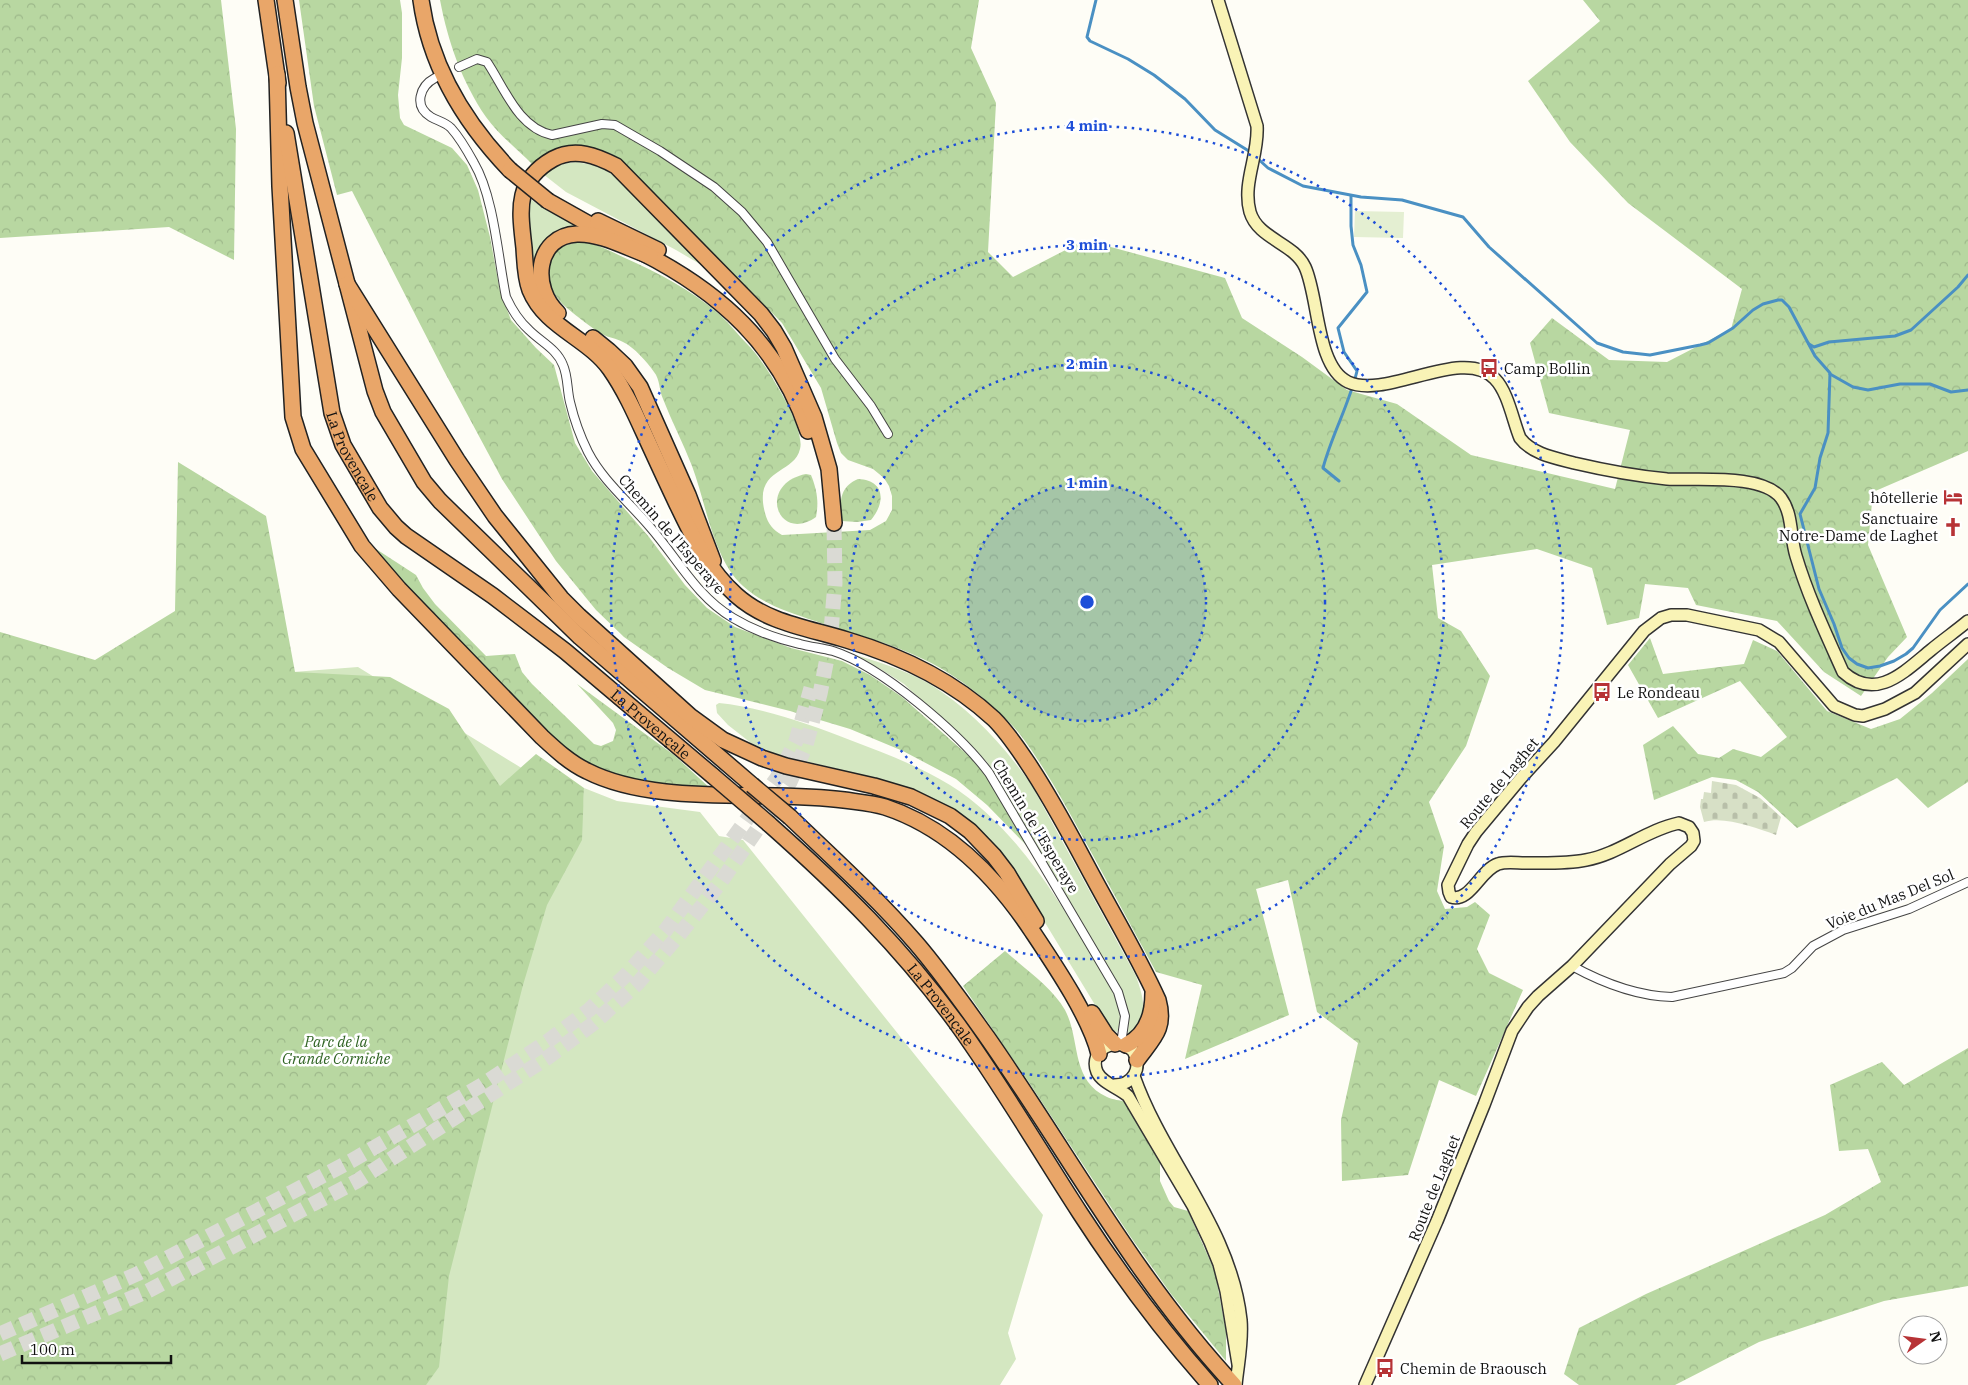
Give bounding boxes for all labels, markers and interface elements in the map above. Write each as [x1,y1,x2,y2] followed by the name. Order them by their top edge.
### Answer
[1066,116,1108,135] text: 4 min
[1066,235,1108,254] text: 3 min
[1066,354,1108,373] text: 2 min
[1478,357,1500,379] bus stop icon: Camp Bollin
[1504,359,1591,378] place label: Camp Bollin
[323,409,384,505] street label: La Provençale
[615,470,729,598] street label: Chemin de l'Esperaye
[1066,473,1108,492] text: 1 min
[1942,486,1964,508] hotel icon: hôtellerie
[1870,488,1938,507] place label: hôtellerie
[1779,509,1938,545] place label: Sanctuaire Notre-Dame de Laghet
[1942,516,1964,538] church icon: Sanctuaire Notre-Dame de Laghet
[1078,593,1096,611] centre of rings
[1591,681,1613,703] bus stop icon: Le Rondeau
[1617,683,1700,702] place label: Le Rondeau
[607,685,695,763] street label: La Provençale
[1455,734,1543,832] street label: Route de Laghet
[988,756,1084,896] street label: Chemin de l'Esperaye
[1823,865,1957,933] street label: Voie du Mas Del Sol
[904,959,979,1049] street label: La Provençale
[282,1032,390,1068] park label: Parc de la Grande Corniche
[1404,1132,1464,1244] street label: Route de Laghet
[1898,1315,1948,1365] north arrow
[1926,1329,1946,1344] text: N
[22,1332,171,1364] scale bar
[30,1340,75,1359] text: 100 m
[1374,1357,1396,1379] bus stop icon: Chemin de Braousch
[1400,1359,1547,1378] place label: Chemin de Braousch

